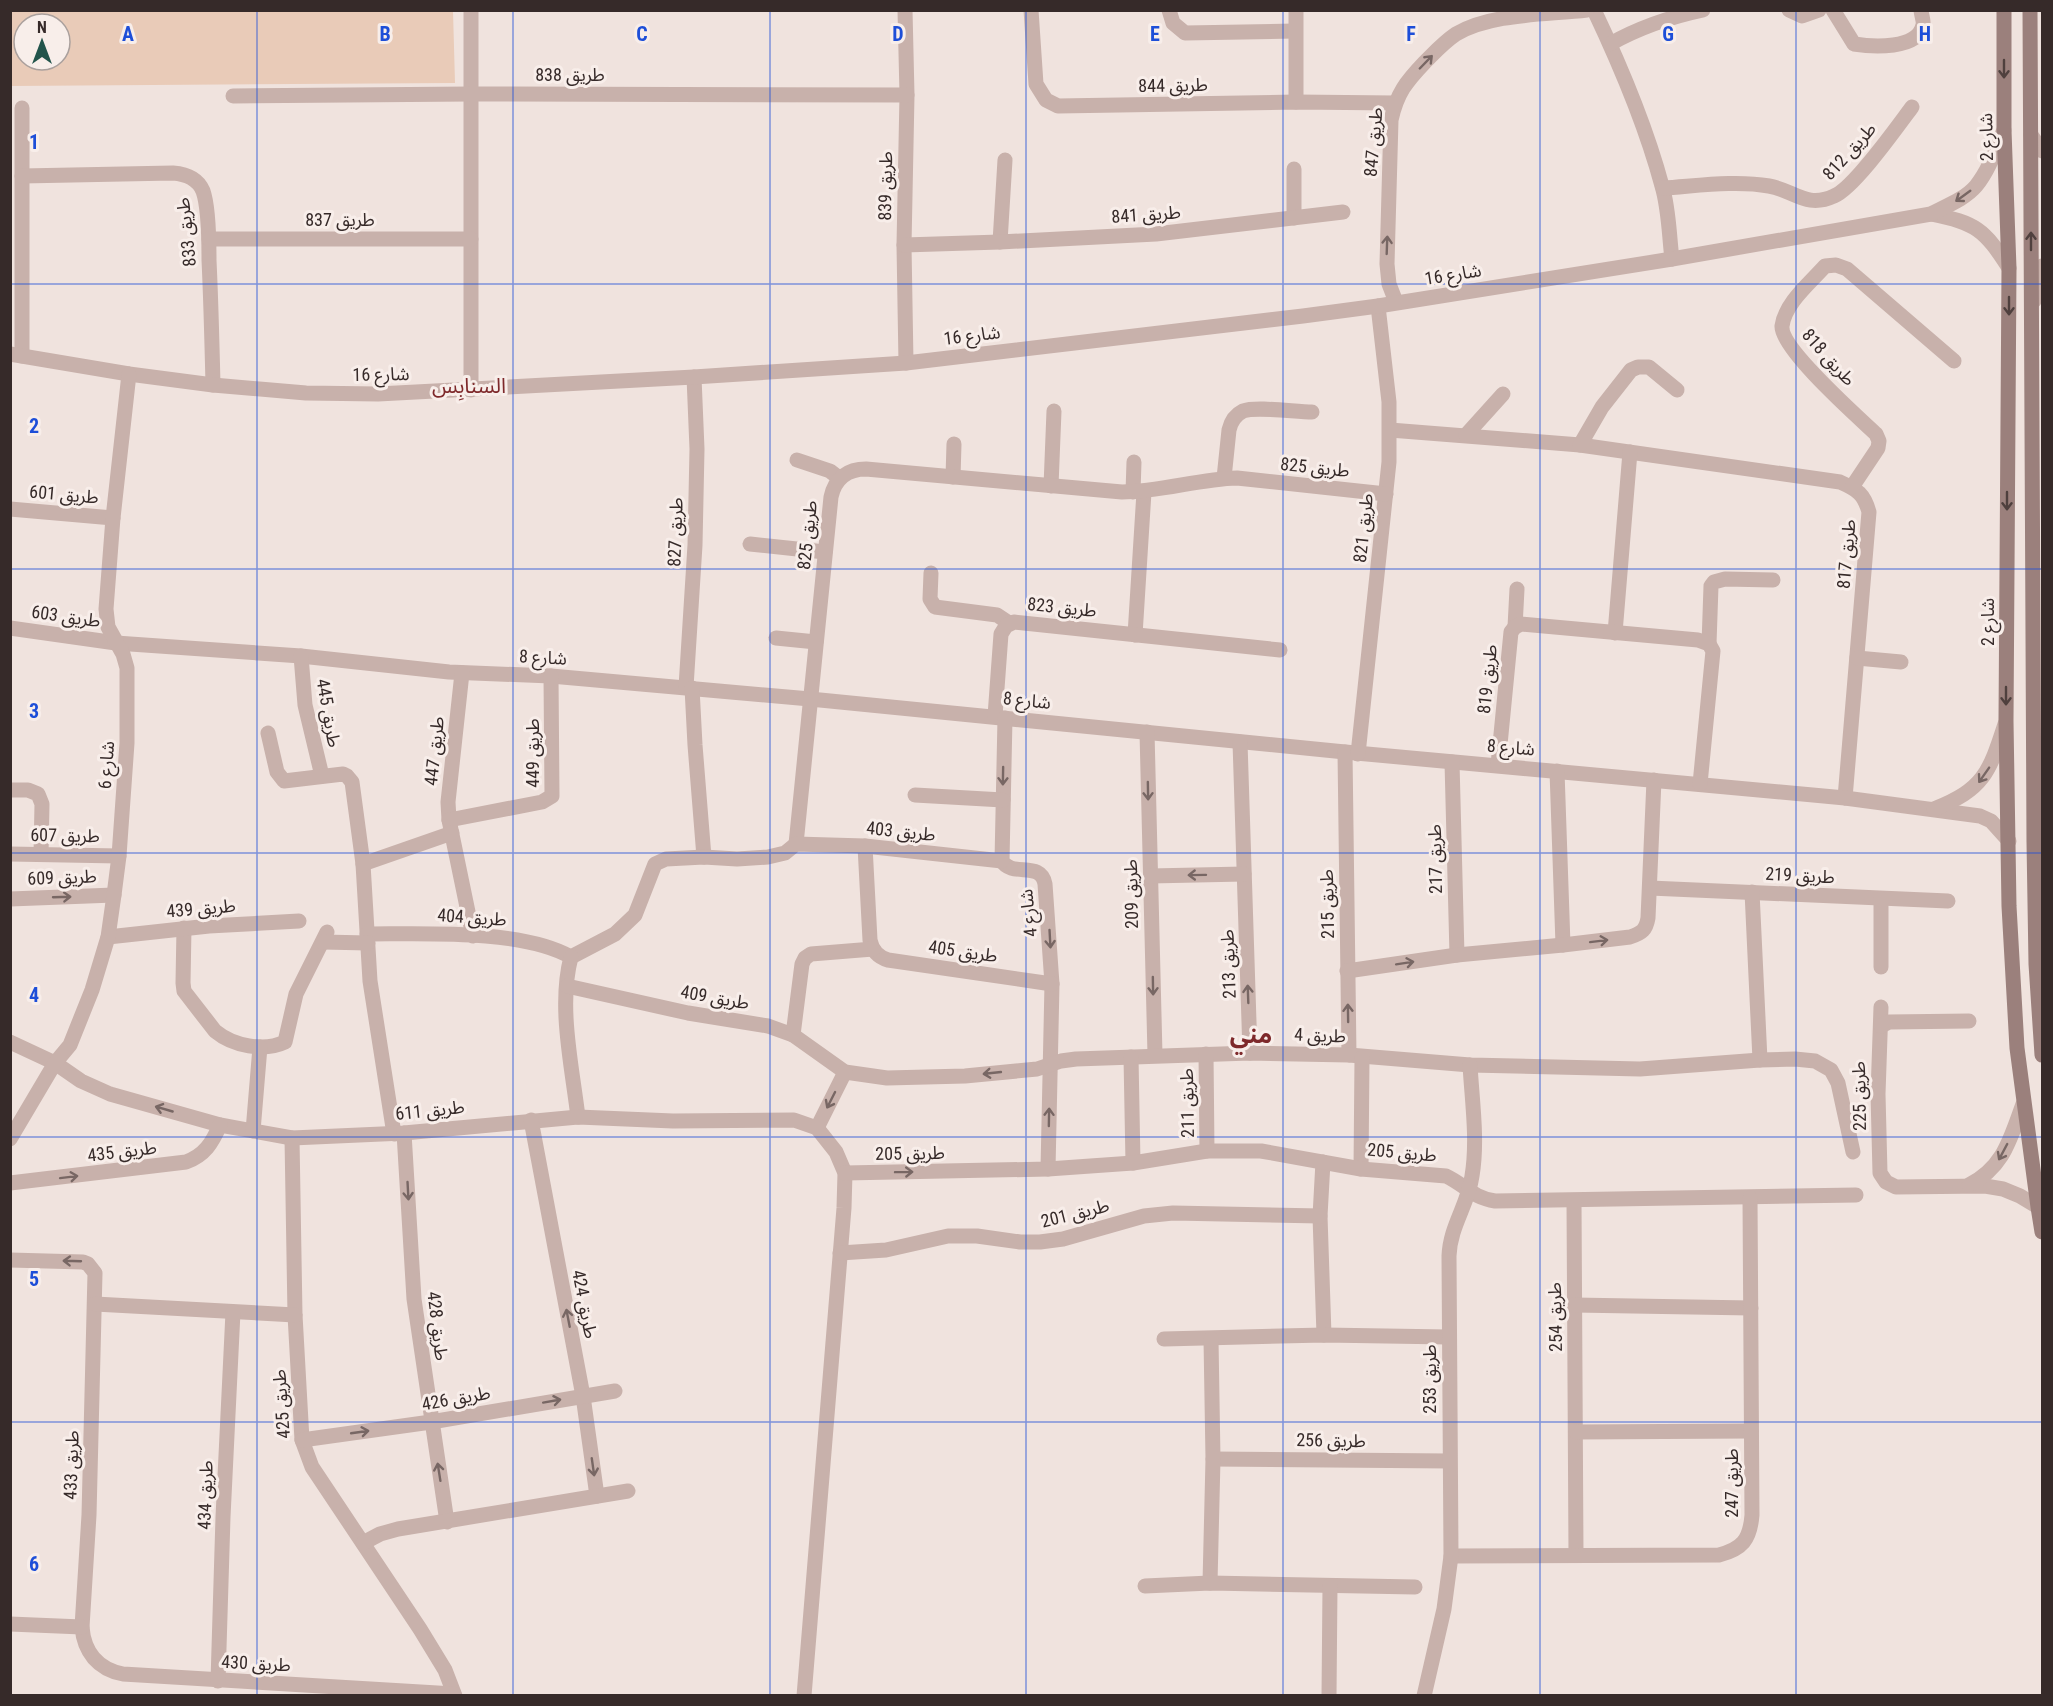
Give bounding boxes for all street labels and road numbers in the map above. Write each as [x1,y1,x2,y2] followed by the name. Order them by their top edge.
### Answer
[535,64,605,86] street label: طريق 838
[1138,74,1208,97] street label: طريق 844
[1360,106,1387,178] street label: طريق 847
[1975,113,2001,161] street label: شارع 2
[1818,118,1881,185] street label: طريق 812
[874,151,897,221] street label: طريق 839
[172,196,201,268] street label: طريق 833
[1111,201,1181,228] street label: طريق 841
[305,209,375,231] street label: طريق 837
[1423,259,1483,293] street label: شارع 16
[942,321,1002,353] street label: شارع 16
[1797,324,1860,391] street label: طريق 818
[352,363,410,389] street label: شارع 16
[1279,453,1351,482] street label: طريق 825
[28,481,100,508] street label: طريق 601
[1349,492,1378,564] street label: طريق 821
[663,497,688,567] street label: طريق 827
[793,499,822,571] street label: طريق 825
[1833,518,1860,590] street label: طريق 817
[1026,593,1098,622] street label: طريق 823
[1977,598,2002,646] street label: شارع 2
[30,601,102,632] street label: طريق 603
[1473,643,1502,715] street label: طريق 819
[518,645,568,673] street label: شارع 8
[312,677,345,749] street label: طريق 445
[1002,687,1052,717] street label: شارع 8
[420,715,449,787] street label: طريق 447
[522,718,544,788] street label: طريق 449
[1486,734,1536,764] street label: شارع 8
[94,740,122,790] street label: شارع 6
[865,817,937,846] street label: طريق 403
[30,824,100,847] street label: طريق 607
[1424,824,1447,894] street label: طريق 217
[1120,859,1143,929] street label: طريق 209
[1765,863,1835,888] street label: طريق 219
[27,865,97,890] street label: طريق 609
[1316,869,1339,939] street label: طريق 215
[1015,888,1045,938] street label: شارع 4
[165,895,237,922] street label: طريق 439
[437,904,507,931] street label: طريق 404
[1216,929,1241,999] street label: طريق 213
[927,936,999,967] street label: طريق 405
[679,981,751,1014] street label: طريق 409
[1294,1024,1346,1047] street label: طريق 4
[1848,1061,1871,1131] street label: طريق 225
[1176,1068,1199,1138] street label: طريق 211
[394,1096,466,1125] street label: طريق 611
[86,1136,158,1167] street label: طريق 435
[1366,1139,1438,1166] street label: طريق 205
[875,1142,945,1165] street label: طريق 205
[1039,1194,1112,1233] street label: طريق 201
[567,1268,602,1340] street label: طريق 424
[1544,1282,1567,1352] street label: طريق 254
[422,1290,453,1362] street label: طريق 428
[1419,1344,1441,1414] street label: طريق 253
[268,1369,295,1439] street label: طريق 425
[420,1382,492,1415] street label: طريق 426
[1296,1429,1366,1452] street label: طريق 256
[59,1430,84,1500] street label: طريق 433
[1721,1448,1743,1518] street label: طريق 247
[193,1460,218,1530] street label: طريق 434
[221,1651,291,1676] street label: طريق 430

